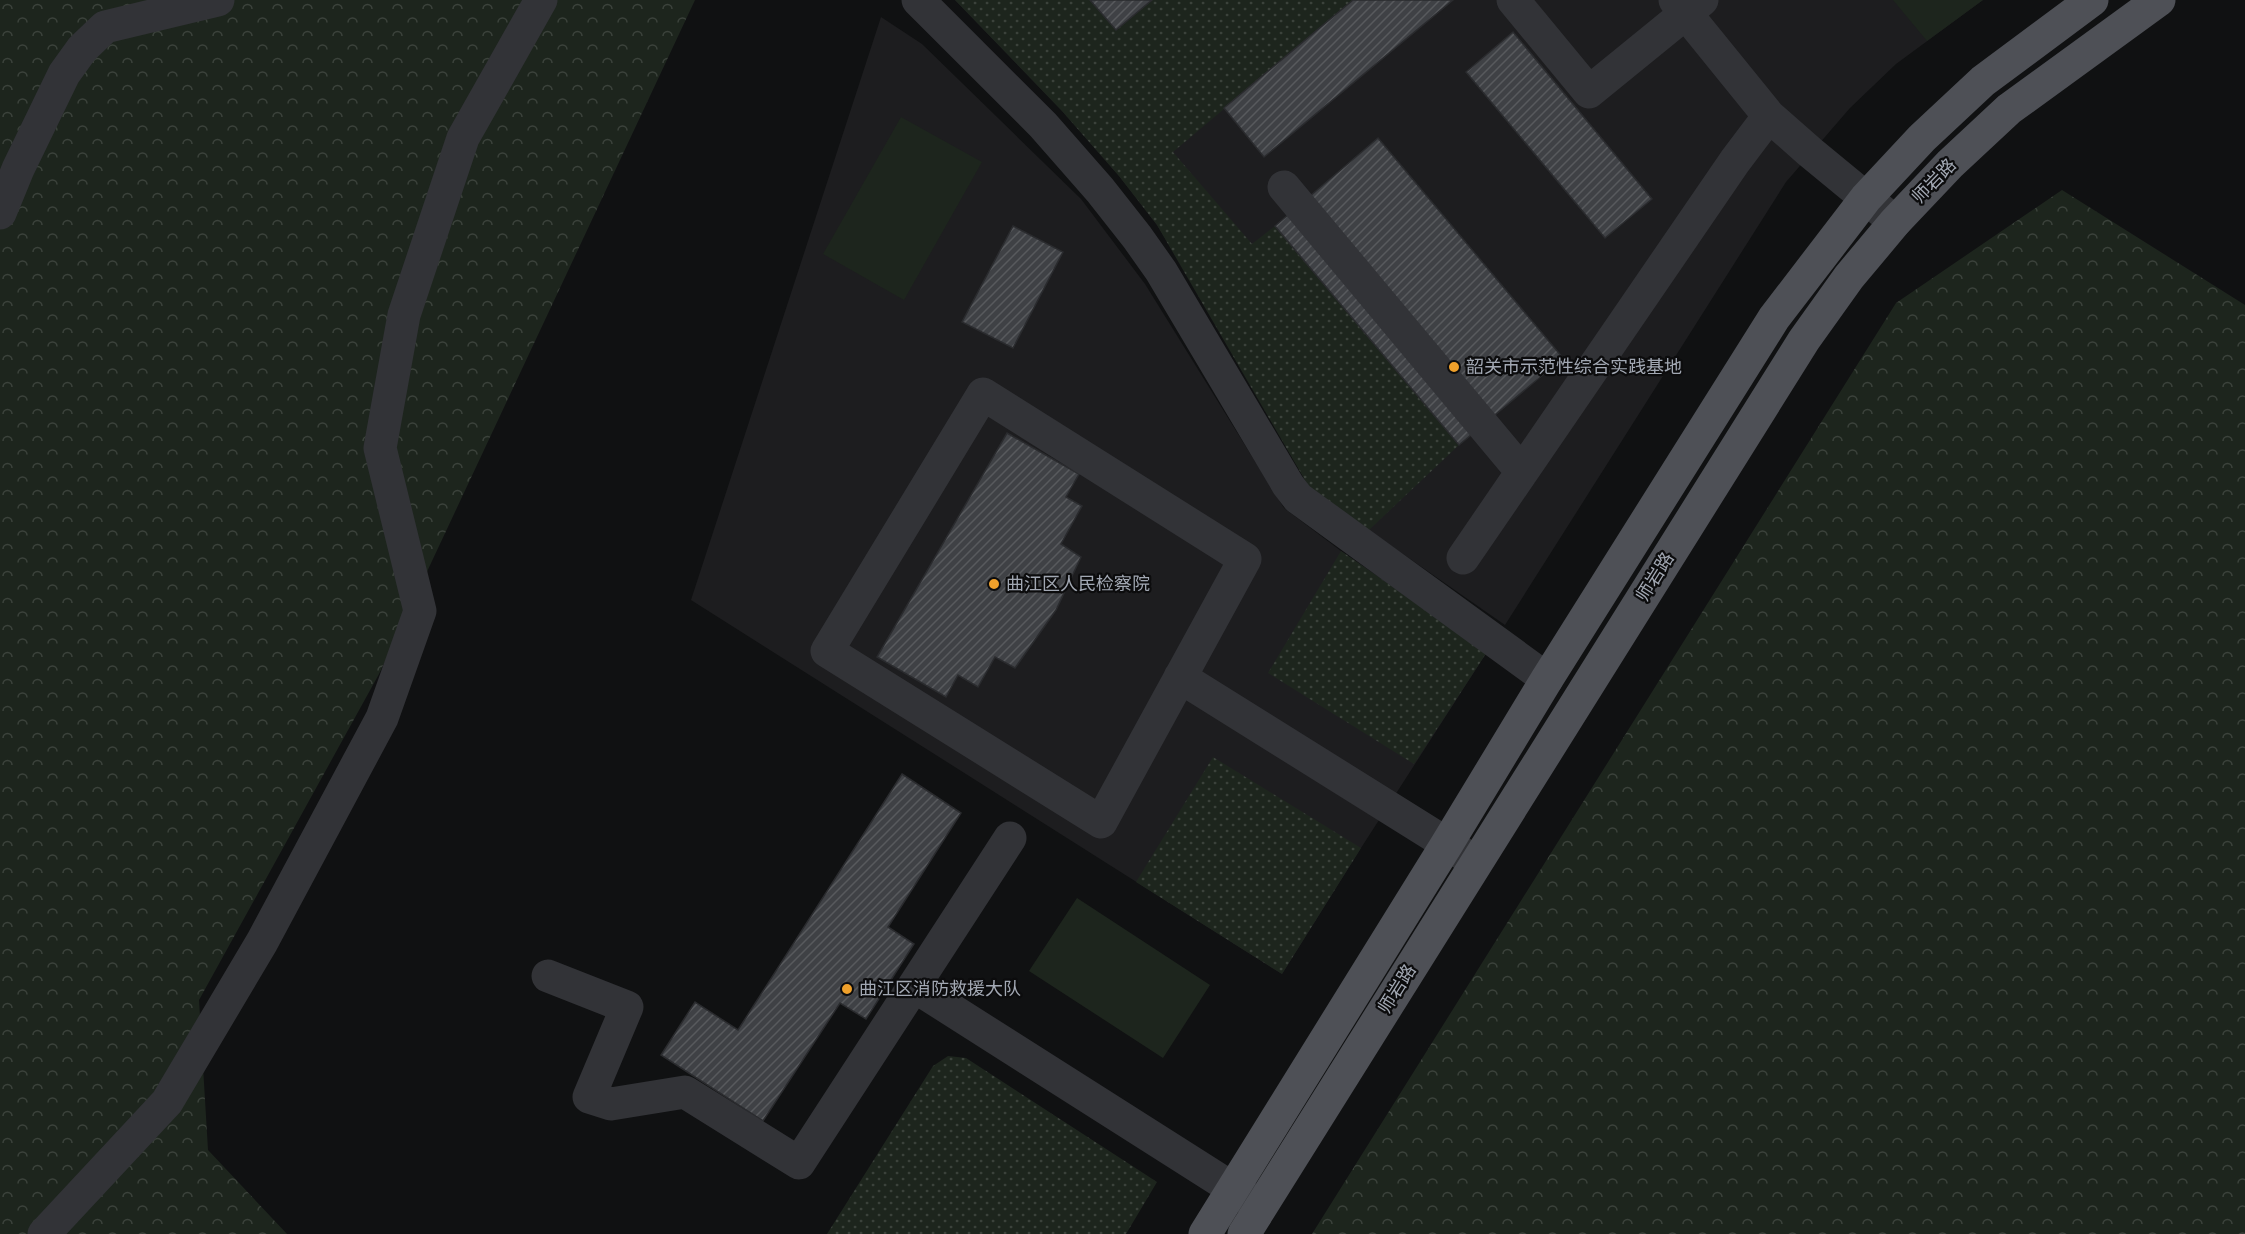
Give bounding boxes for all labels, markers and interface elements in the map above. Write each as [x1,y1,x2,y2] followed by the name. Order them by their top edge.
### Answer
[1907,154,1960,207] street label: 师岩路
[1466,356,1682,377] place label: 韶关市示范性综合实践基地
[1447,360,1461,374] marker: 韶关市示范性综合实践基地
[1631,548,1678,605] street label: 师岩路
[1006,573,1150,594] place label: 曲江区人民检察院
[987,577,1001,591] marker: 曲江区人民检察院
[1373,960,1420,1017] street label: 师岩路
[859,978,1021,999] place label: 曲江区消防救援大队
[840,982,854,996] marker: 曲江区消防救援大队

